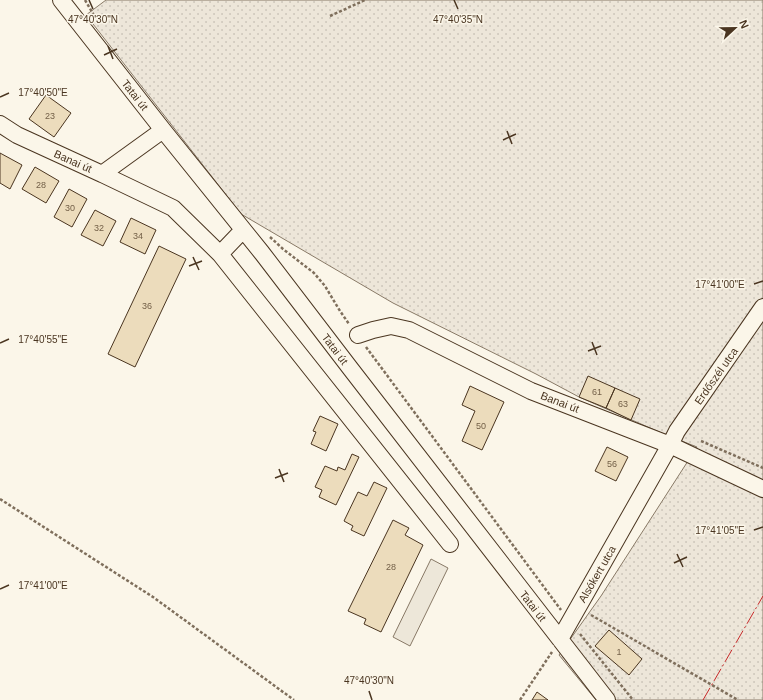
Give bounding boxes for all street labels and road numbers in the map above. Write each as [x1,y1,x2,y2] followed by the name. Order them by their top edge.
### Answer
[119,77,151,113] street label: Tatai út
[52,147,94,175] street label: Banai út
[320,331,350,367] street label: Tatai út
[692,345,741,407] street label: Erdőszél utca
[539,389,581,415] street label: Banai út
[576,543,619,605] street label: Alsókert utca
[517,588,549,624] street label: Tatai út

